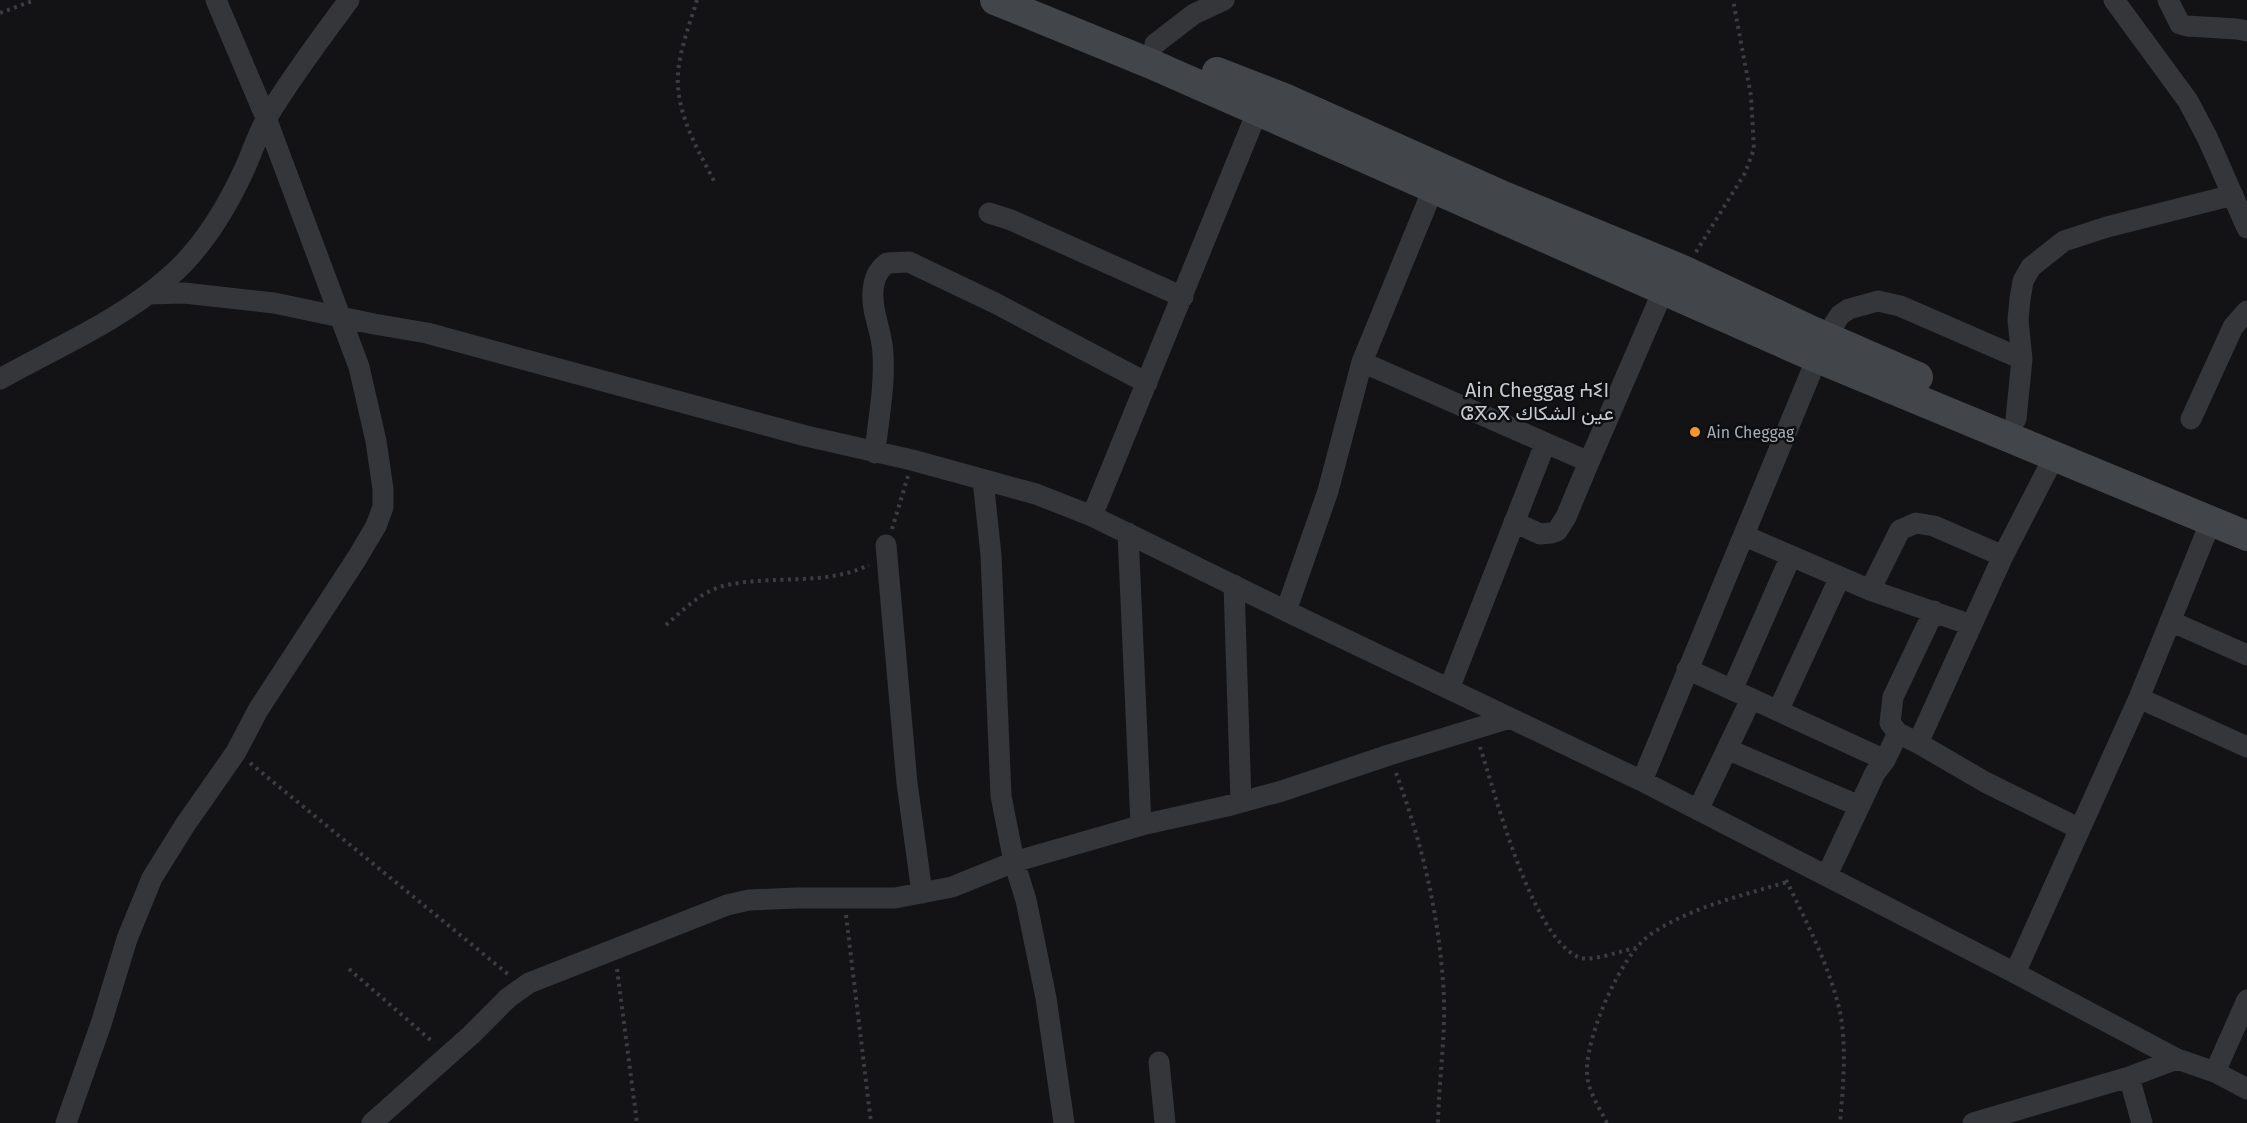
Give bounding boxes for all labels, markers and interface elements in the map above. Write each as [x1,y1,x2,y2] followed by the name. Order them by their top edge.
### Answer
[1460,378,1614,425] district label: Ain Cheggag ⵄⵉⵏ ⵛⴳⴰⴳ عين الشكاك
[1707,423,1795,442] place label: Ain Cheggag
[1688,425,1702,439] marker: Ain Cheggag

